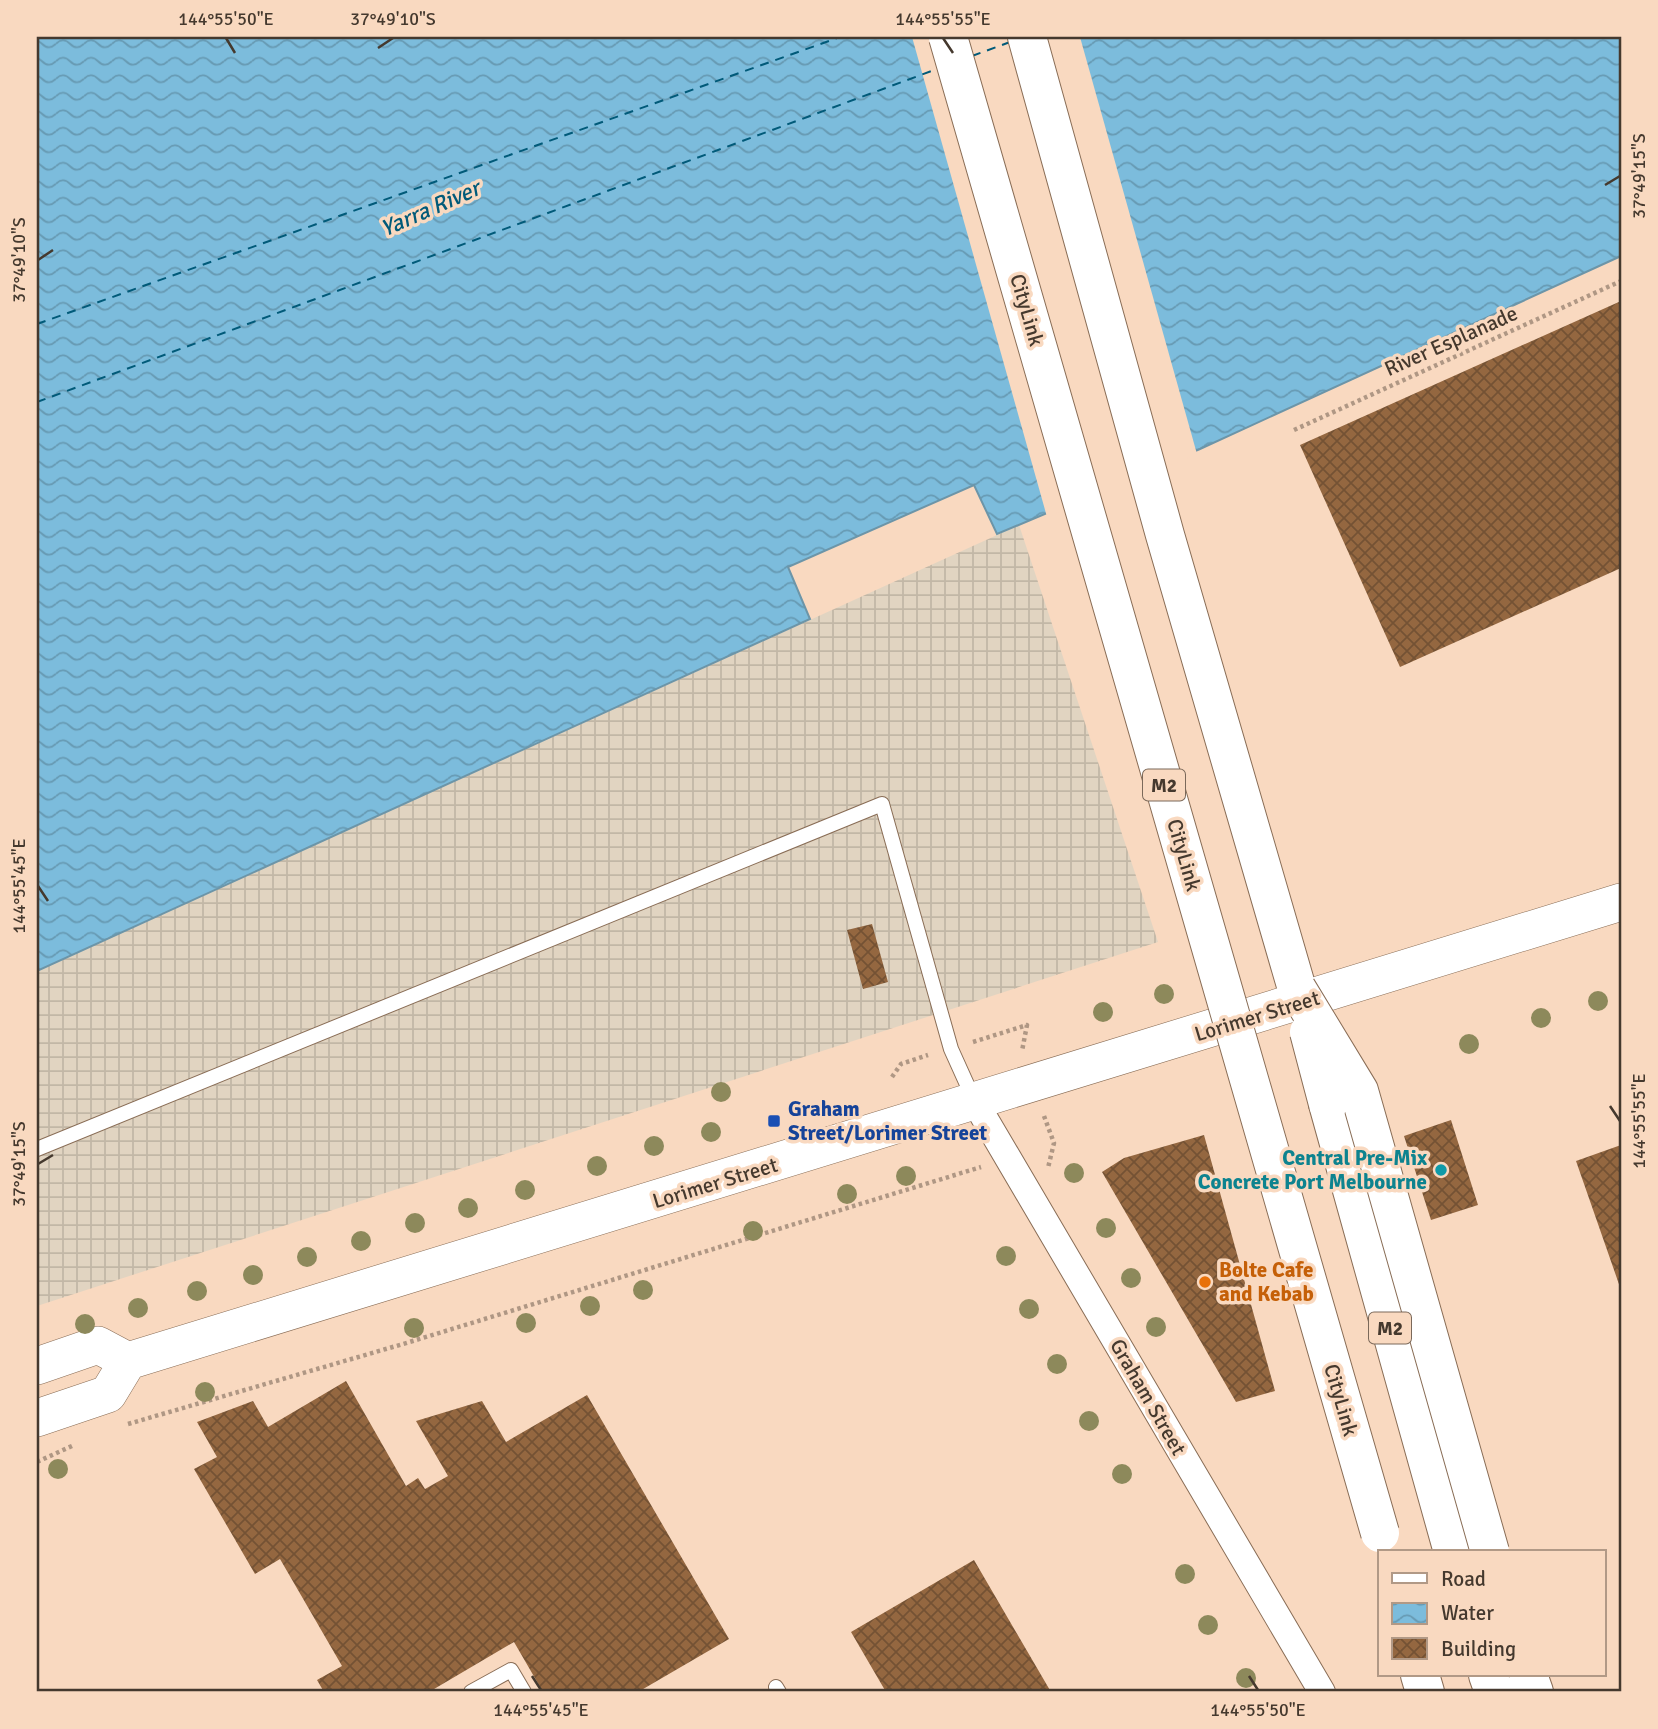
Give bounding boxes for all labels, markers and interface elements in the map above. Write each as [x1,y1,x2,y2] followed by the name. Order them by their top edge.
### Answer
[178,8,274,30] text: 144°55'50"E
[350,8,436,30] text: 37°49'10"S
[895,8,991,30] text: 144°55'55"E
[1628,133,1650,219] text: 37°49'15"S
[376,172,488,243] water label: Yarra River
[8,217,30,303] text: 37°49'10"S
[1004,271,1050,349] street label: CityLink
[1380,300,1522,382] street label: River Esplanade
[1143,770,1185,800] road number: M2
[1161,816,1207,894] street label: CityLink
[8,838,30,934] text: 144°55'45"E
[1191,985,1323,1047] street label: Lorimer Street
[1628,1073,1650,1169] text: 144°55'55"E
[788,1096,987,1146] place label: Graham Street/Lorimer Street
[766,1113,782,1129] marker: Graham Street/Lorimer Street
[8,1121,30,1207] text: 37°49'15"S
[1198,1145,1428,1195] place label: Central Pre-Mix Concrete Port Melbourne
[649,1152,781,1214] street label: Lorimer Street
[1433,1162,1449,1178] marker: Central Pre-Mix Concrete Port Melbourne
[1219,1257,1314,1307] place label: Bolte Cafe and Kebab
[1197,1274,1213,1290] marker: Bolte Cafe and Kebab
[1369,1312,1411,1344] road number: M2
[1104,1334,1192,1460] street label: Graham Street
[1318,1361,1364,1439] street label: CityLink
[1378,1550,1606,1676] legend
[1441,1566,1486,1592] text: Road
[1441,1600,1494,1626] text: Water
[1441,1636,1516,1662] text: Building
[493,1699,589,1721] text: 144°55'45"E
[1210,1699,1306,1721] text: 144°55'50"E

